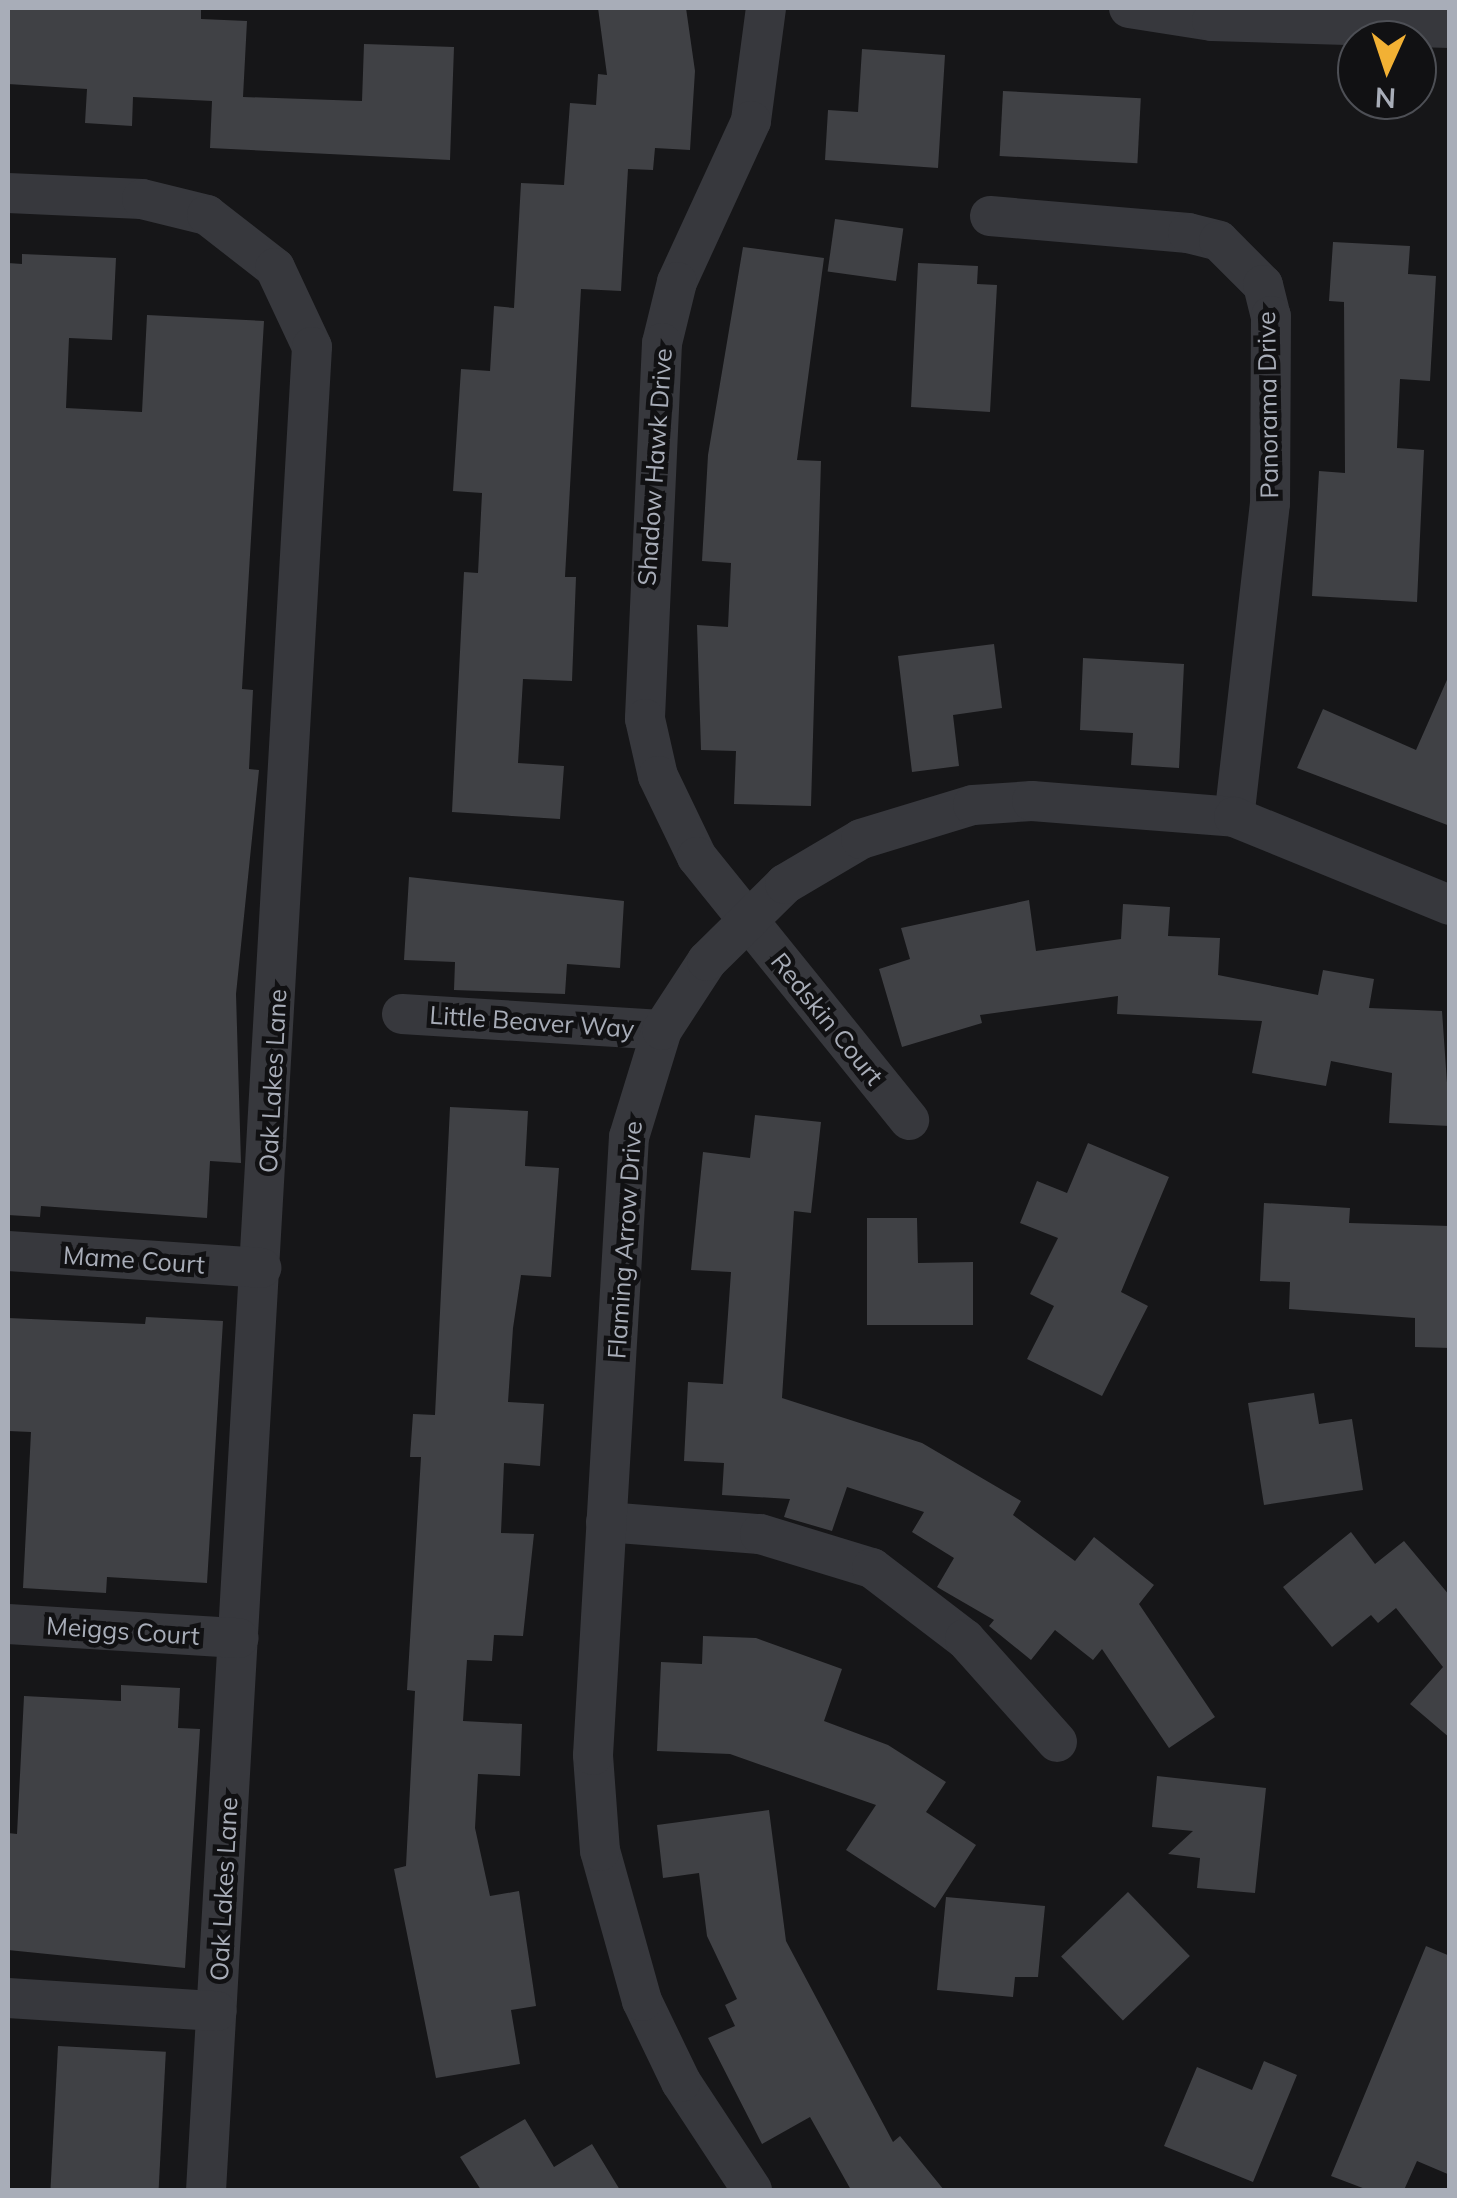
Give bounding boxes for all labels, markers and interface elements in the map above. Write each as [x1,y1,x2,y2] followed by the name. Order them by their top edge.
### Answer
[1337,20,1437,120] north arrow
[1374,80,1397,116] text: N
[1251,311,1285,499] street label: Panorama Drive
[632,347,678,587] street label: Shadow Hawk Drive
[765,947,889,1091] street label: Redskin Court
[253,988,293,1174] street label: Oak Lakes Lane
[429,1000,635,1044] street label: Little Beaver Way
[602,1120,648,1360] street label: Flaming Arrow Drive
[62,1240,206,1280] street label: Mame Court
[45,1611,201,1651] street label: Meiggs Court
[204,1796,244,1982] street label: Oak Lakes Lane

